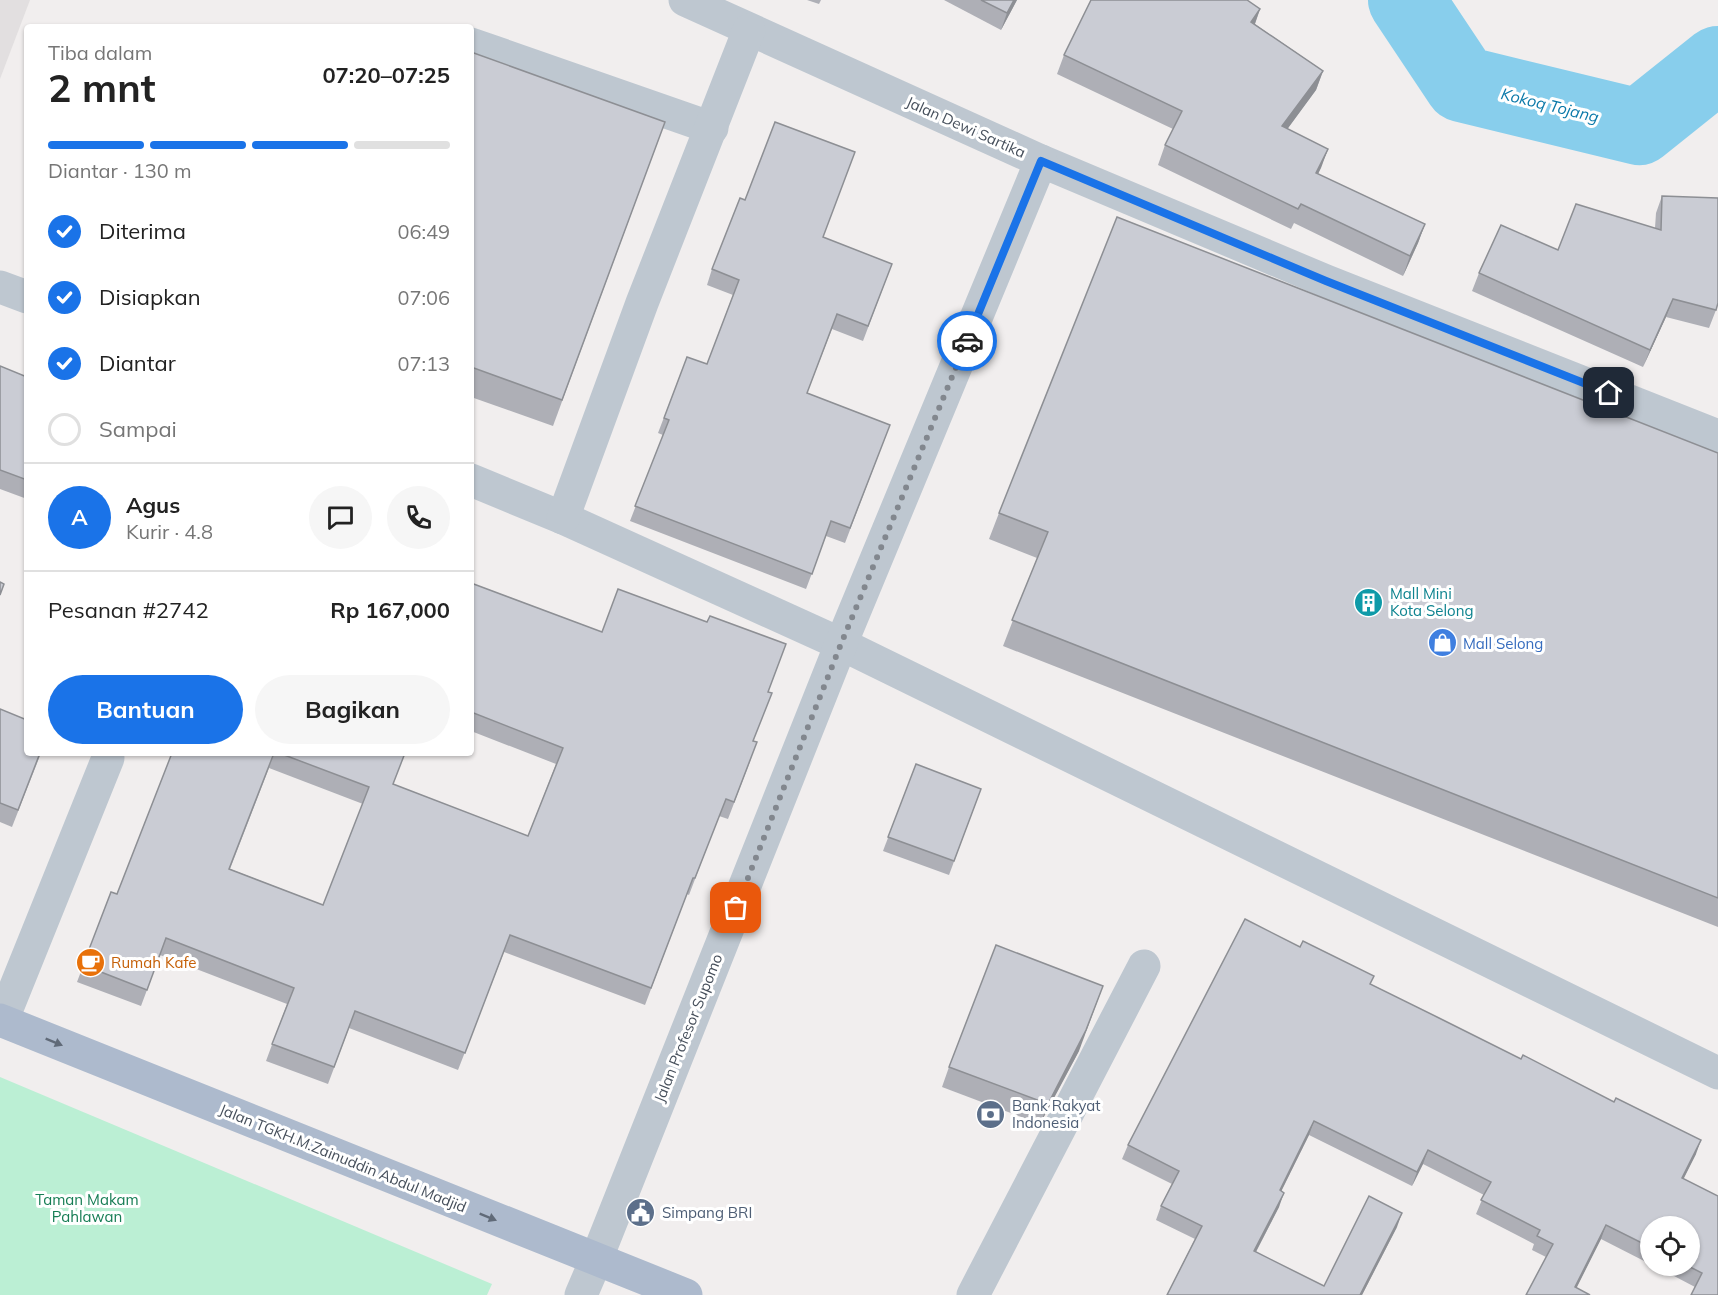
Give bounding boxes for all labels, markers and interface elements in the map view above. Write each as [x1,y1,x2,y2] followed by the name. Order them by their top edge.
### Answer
[48,40,152,65] text: Tiba dalam
[322,61,450,89] text: 07:20–07:25
[48,63,155,112] text: 2 mnt
[1499,83,1601,127] water label: Kokoq Tojang
[903,92,1029,162] street label: Jalan Dewi Sartika
[48,158,192,183] text: Diantar · 130 m
[48,215,81,248] icon: check
[99,217,186,245] text: Diterima
[397,219,450,244] text: 06:49
[48,281,81,314] icon: check
[99,283,201,311] text: Disiapkan
[397,285,450,310] text: 07:06
[937,311,997,371] courier
[951,325,984,358] icon: car
[48,347,81,380] icon: check
[99,349,176,377] text: Diantar
[397,351,450,376] text: 07:13
[1583,367,1634,418] pin
[1592,376,1625,409] icon: home
[99,415,177,443] text: Sampai
[309,486,372,549] button: chat
[387,486,450,549] button: phone
[126,491,180,519] text: Agus
[71,503,88,531] text: A
[126,519,213,544] text: Kurir · 4.8
[1390,584,1473,620] place label: Mall Mini Kota Selong
[1353,586,1385,618] building icon: Mall Mini Kota Selong
[48,596,209,624] text: Pesanan #2742
[330,596,450,624] text: Rp 167,000
[1426,627,1458,659] shop icon: Mall Selong
[1463,634,1543,653] place label: Mall Selong
[48,675,243,744] button: Bantuan
[255,675,450,744] button: Bagikan
[710,882,761,933] pin
[719,891,752,924] icon: bag
[74,946,106,978] cafe icon: Rumah Kafe
[650,951,726,1105] street label: Jalan Profesor Supomo
[111,953,196,972] place label: Rumah Kafe
[46,1037,64,1047] one-way arrow
[1012,1096,1101,1132] place label: Bank Rakyat Indonesia
[975,1098,1007,1130] bank icon: Bank Rakyat Indonesia
[217,1100,469,1216] street label: Jalan TGKH.M.Zainuddin Abdul Madjid
[35,1190,139,1226] park label: Taman Makam Pahlawan
[625,1196,657,1228] public building icon: Simpang BRI
[662,1203,752,1222] place label: Simpang BRI
[480,1212,498,1222] one-way arrow
[1640,1216,1700,1276] map controls
[1640,1216,1700,1276] button: locate

